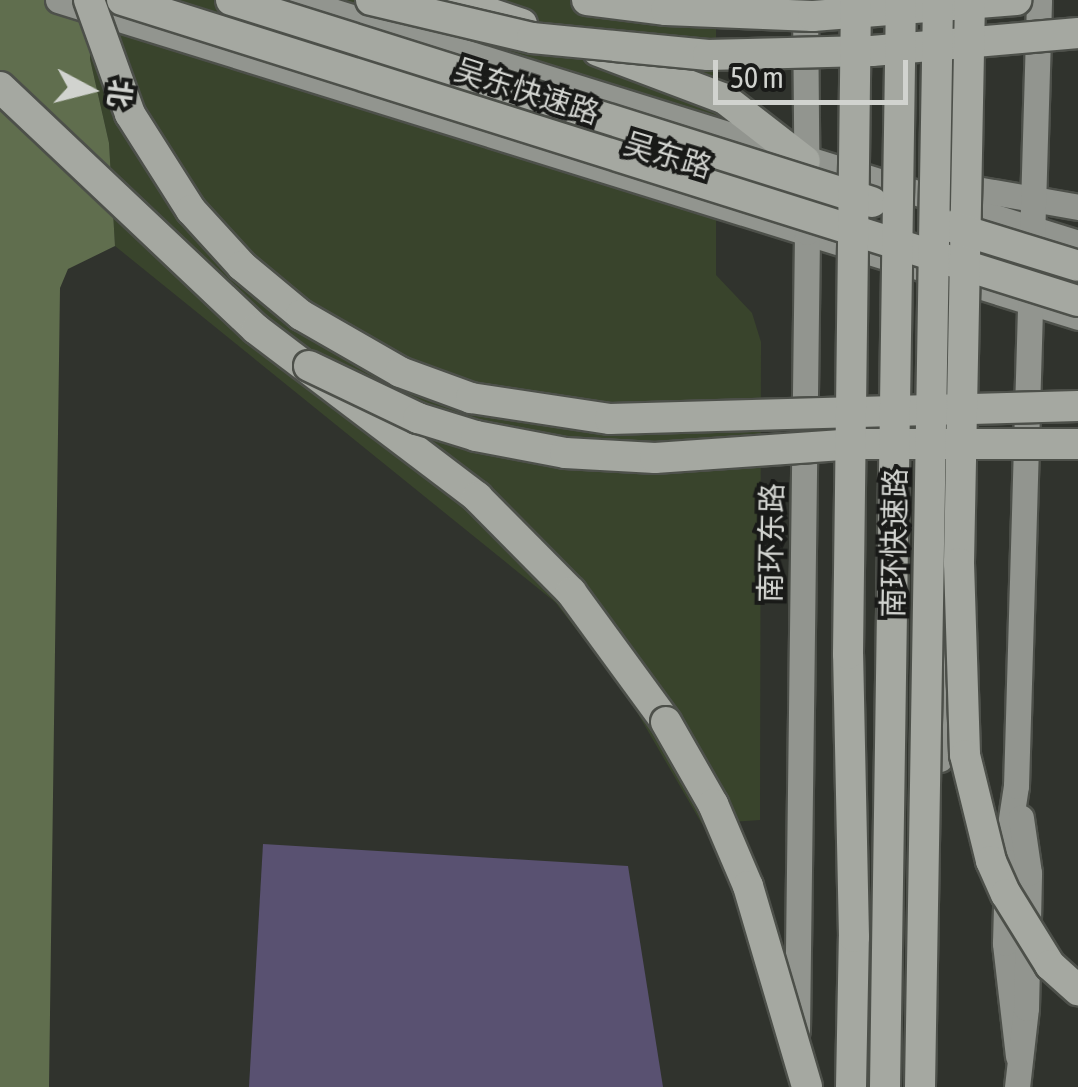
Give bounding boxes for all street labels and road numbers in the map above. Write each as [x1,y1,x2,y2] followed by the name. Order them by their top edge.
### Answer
[450,51,604,131] street label: 吴东快速路
[620,125,716,185] street label: 吴东路
[875,468,913,618] street label: 南环快速路
[752,483,790,603] street label: 南环东路

